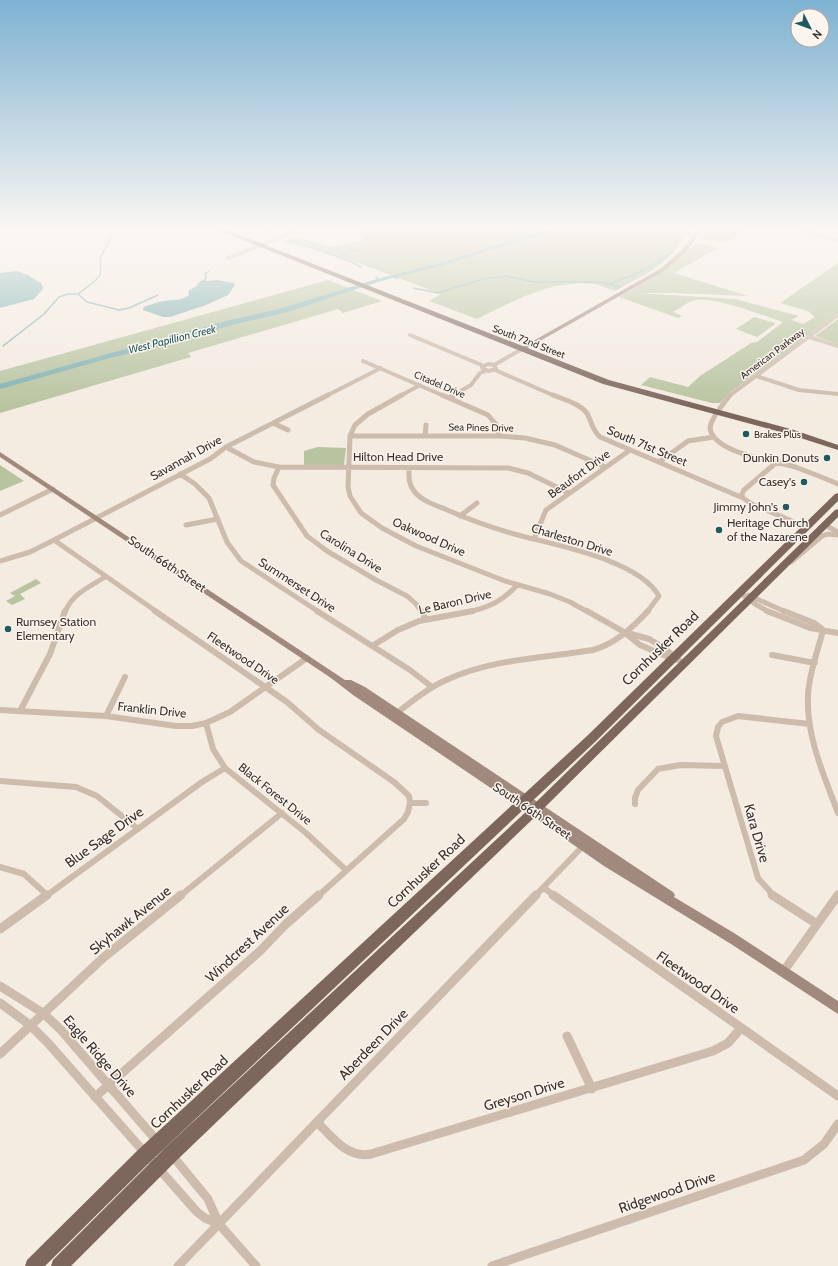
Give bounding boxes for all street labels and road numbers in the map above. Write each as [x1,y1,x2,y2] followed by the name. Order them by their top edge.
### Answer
[491,322,568,362] street label: South 72nd Street
[737,325,807,382] street label: American Parkway
[412,368,467,401] street label: Citadel Drive
[448,420,514,435] street label: Sea Pines Drive
[605,422,690,469] street label: South 71st Street
[147,432,224,483] street label: Savannah Drive
[545,446,613,501] street label: Beaufort Drive
[353,449,443,464] street label: Hilton Head Drive
[390,514,468,559] street label: Oakwood Drive
[530,520,615,559] street label: Charleston Drive
[317,525,385,576] street label: Carolina Drive
[125,532,209,595] street label: South 66th Street
[256,554,339,615] street label: Summerset Drive
[417,586,493,617] street label: Le Baron Drive
[618,607,702,689] street label: Cornhusker Road
[204,628,282,687] street label: Fleetwood Drive
[117,698,187,721] street label: Franklin Drive
[236,759,315,828] street label: Black Forest Drive
[490,779,574,842] street label: South 66th Street
[61,802,147,872] street label: Blue Sage Drive
[740,802,774,864] street label: Kara Drive
[383,830,469,912] street label: Cornhusker Road
[86,882,174,958] street label: Skyhawk Avenue
[202,900,292,986] street label: Windcrest Avenue
[653,947,743,1017] street label: Fleetwood Drive
[334,1005,412,1083] street label: Aberdeen Drive
[59,1011,141,1101] street label: Eagle Ridge Drive
[146,1051,232,1133] street label: Cornhusker Road
[481,1073,567,1115] street label: Greyson Drive
[616,1167,718,1217] street label: Ridgewood Drive

